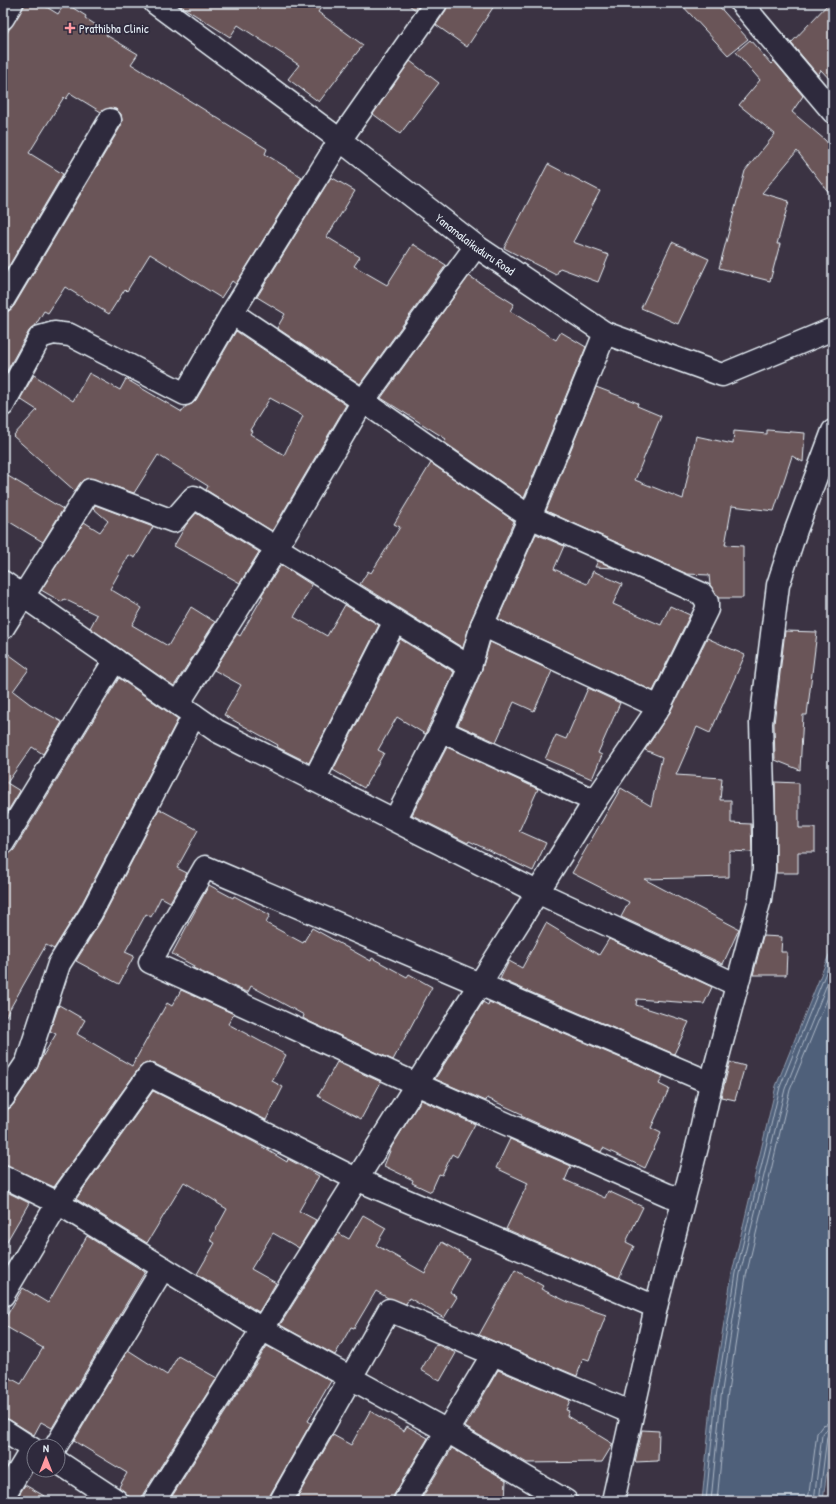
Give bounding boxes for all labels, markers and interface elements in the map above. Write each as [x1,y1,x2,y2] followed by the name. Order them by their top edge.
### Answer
[79,20,149,37] place label: Prathibha Clinic
[64,22,76,34] marker: Prathibha Clinic
[432,209,519,279] street label: Yanamalaikuduru Road
[26,1438,66,1478] north arrow
[43,1441,49,1455] text: N

